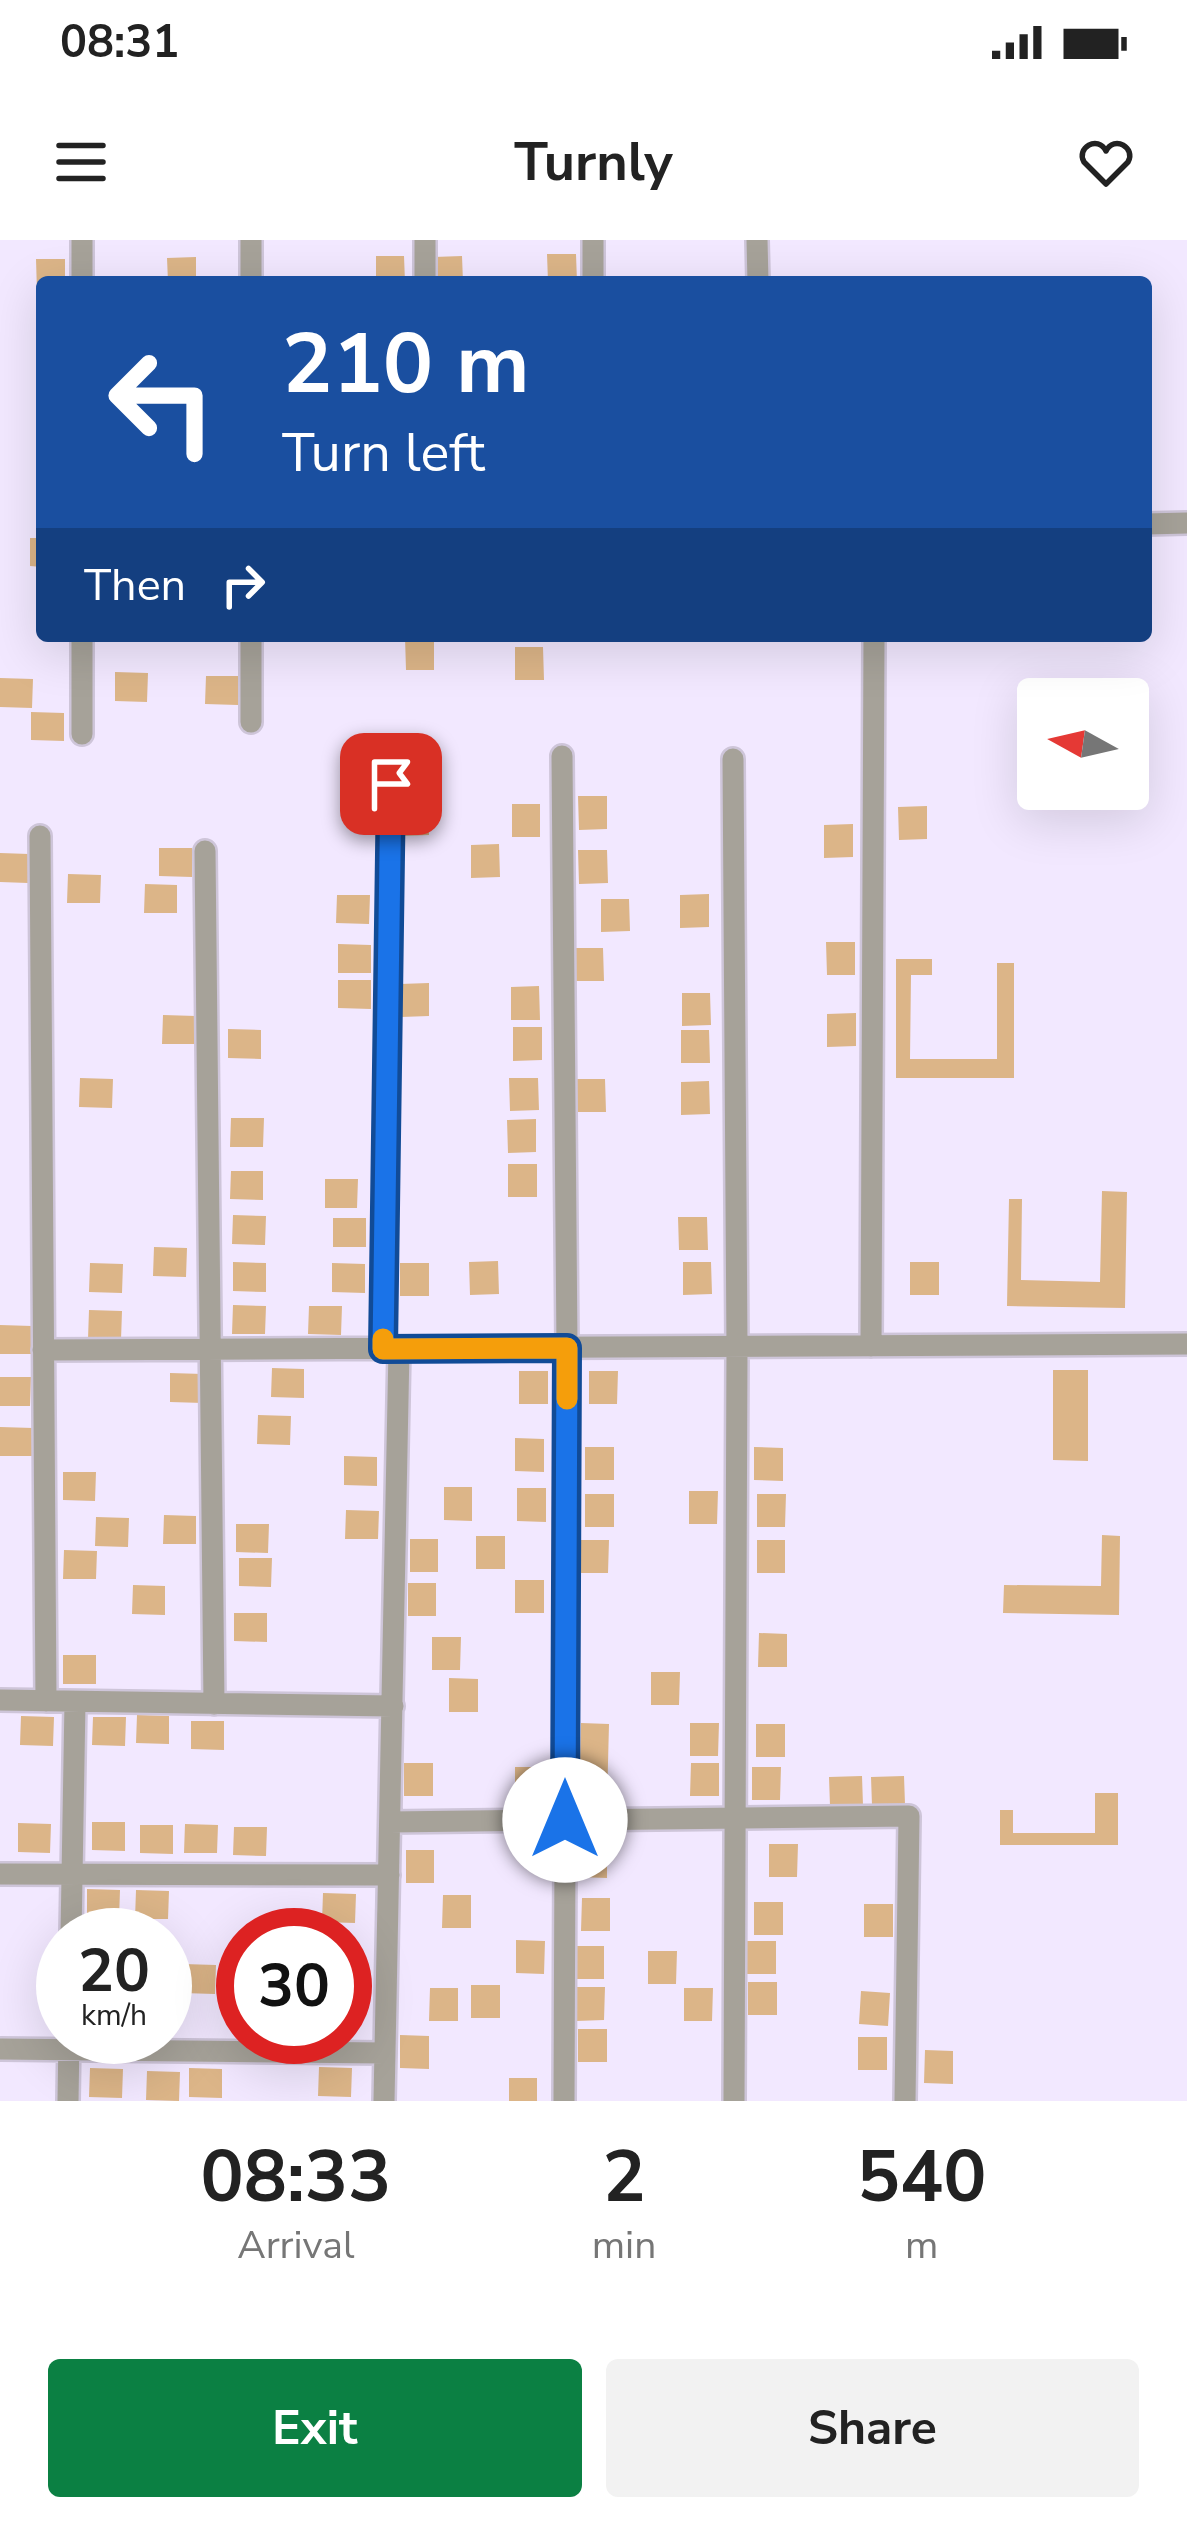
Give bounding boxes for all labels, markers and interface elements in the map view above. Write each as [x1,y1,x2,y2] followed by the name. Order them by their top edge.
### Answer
[60,12,179,73] text: 08:31
[514,125,673,199] text: Turnly
[48,129,114,195] icon: menu
[1073,129,1139,195] icon: heart
[282,307,530,422] text: 210 m
[84,324,240,480] icon: left
[282,416,485,490] text: Turn left
[210,552,276,618] icon: right
[84,555,186,616] text: Then
[1017,678,1149,810] north arrow
[1017,678,1149,810] map controls
[340,733,442,835] pin
[358,751,424,817] icon: arrive
[502,1757,628,1883] position arrow
[216,1908,372,2064] speed limit sign: 30
[78,1930,150,2012] text: 20
[81,1995,147,2036] text: km/h
[201,2128,391,2226] text: 08:33
[602,2128,646,2226] text: 2
[857,2128,986,2226] text: 540
[237,2219,355,2272] text: Arrival
[592,2219,656,2272] text: min
[905,2219,938,2272] text: m
[48,2359,582,2497] button: Exit
[606,2359,1139,2497] button: Share

